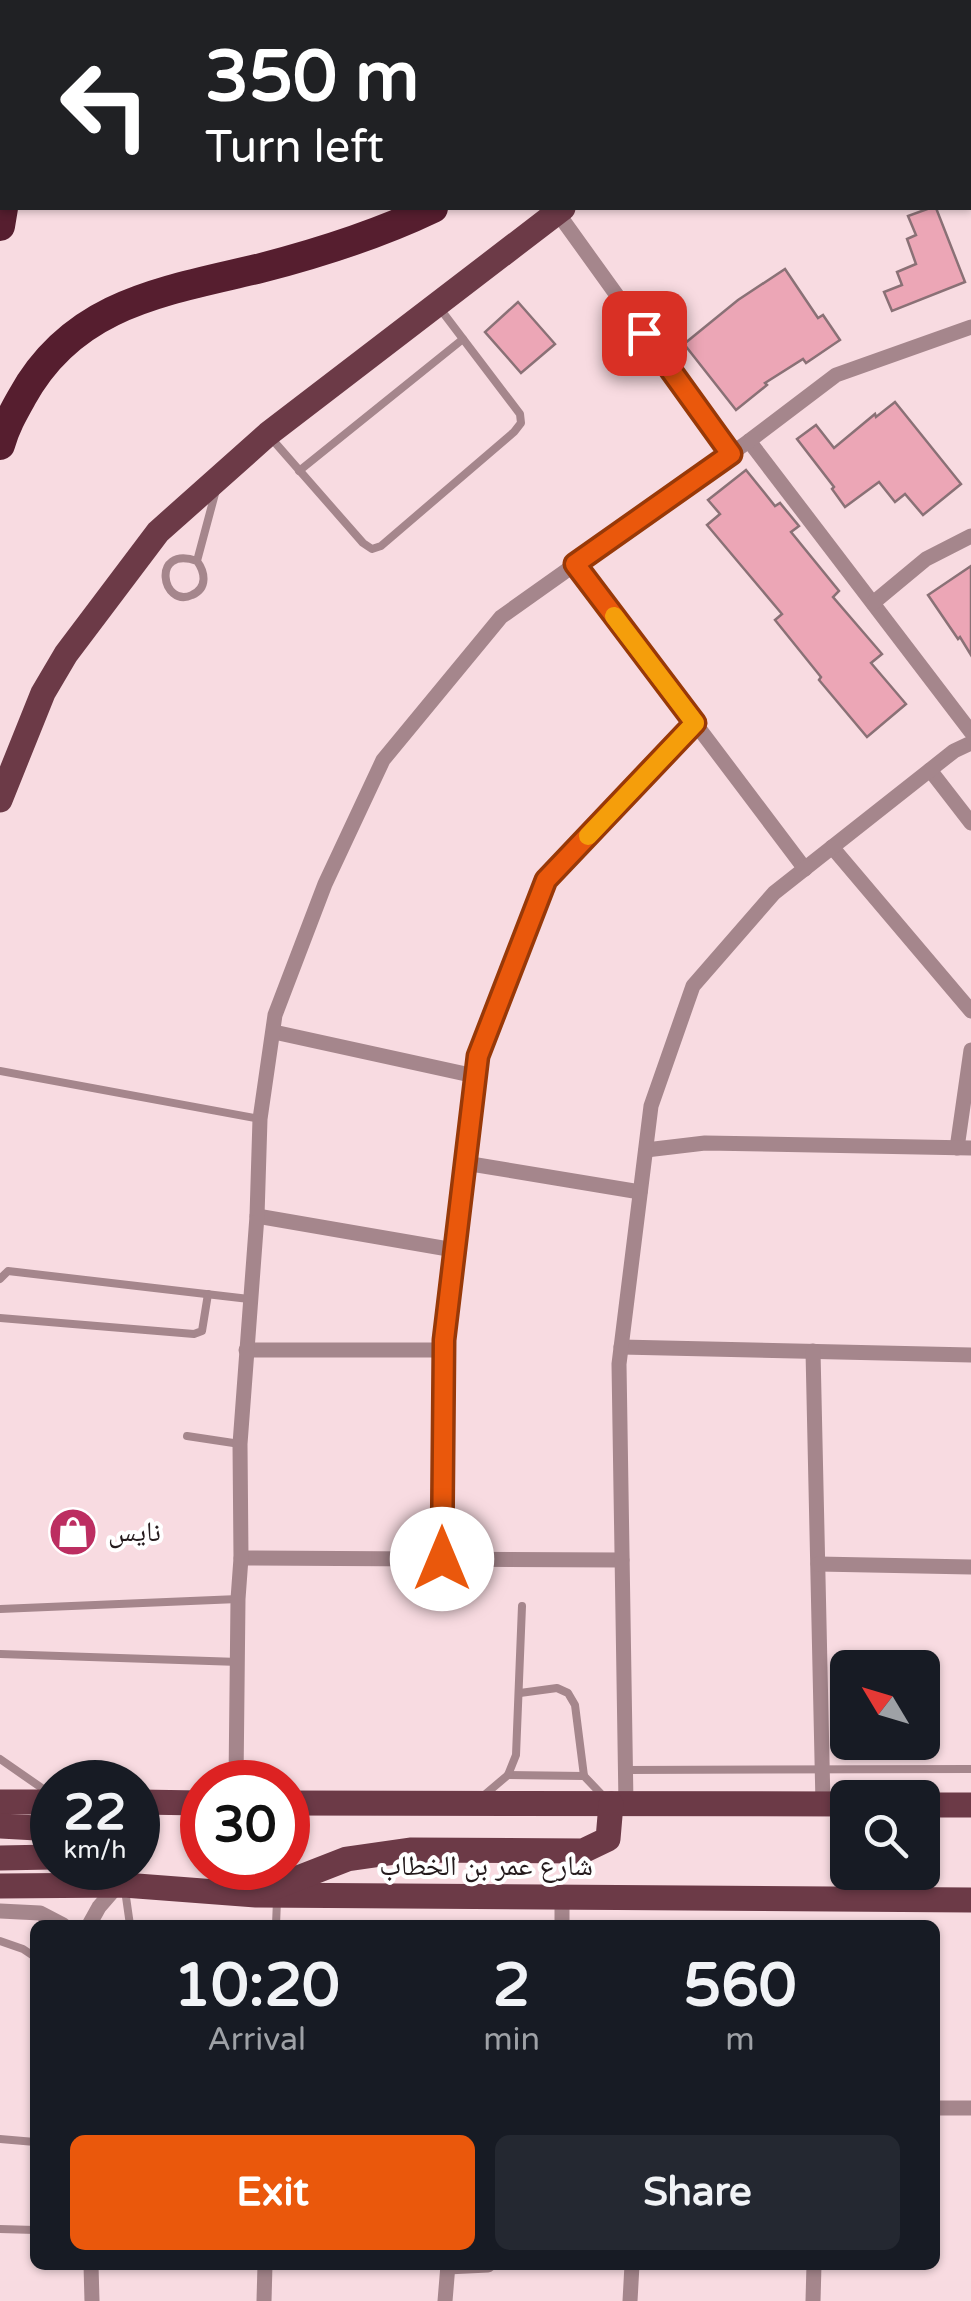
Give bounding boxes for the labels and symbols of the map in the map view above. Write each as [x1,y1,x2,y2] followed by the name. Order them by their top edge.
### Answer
[602,291,687,376] pin
[47,1506,99,1558] shop icon: نايس
[390,1507,494,1611] position arrow
[108,1515,161,1549] place label: نايس
[830,1650,940,1760] north arrow
[180,1760,310,1890] speed limit sign: 30
[379,1849,593,1883] street label: شارع عمر بن الخطاب

